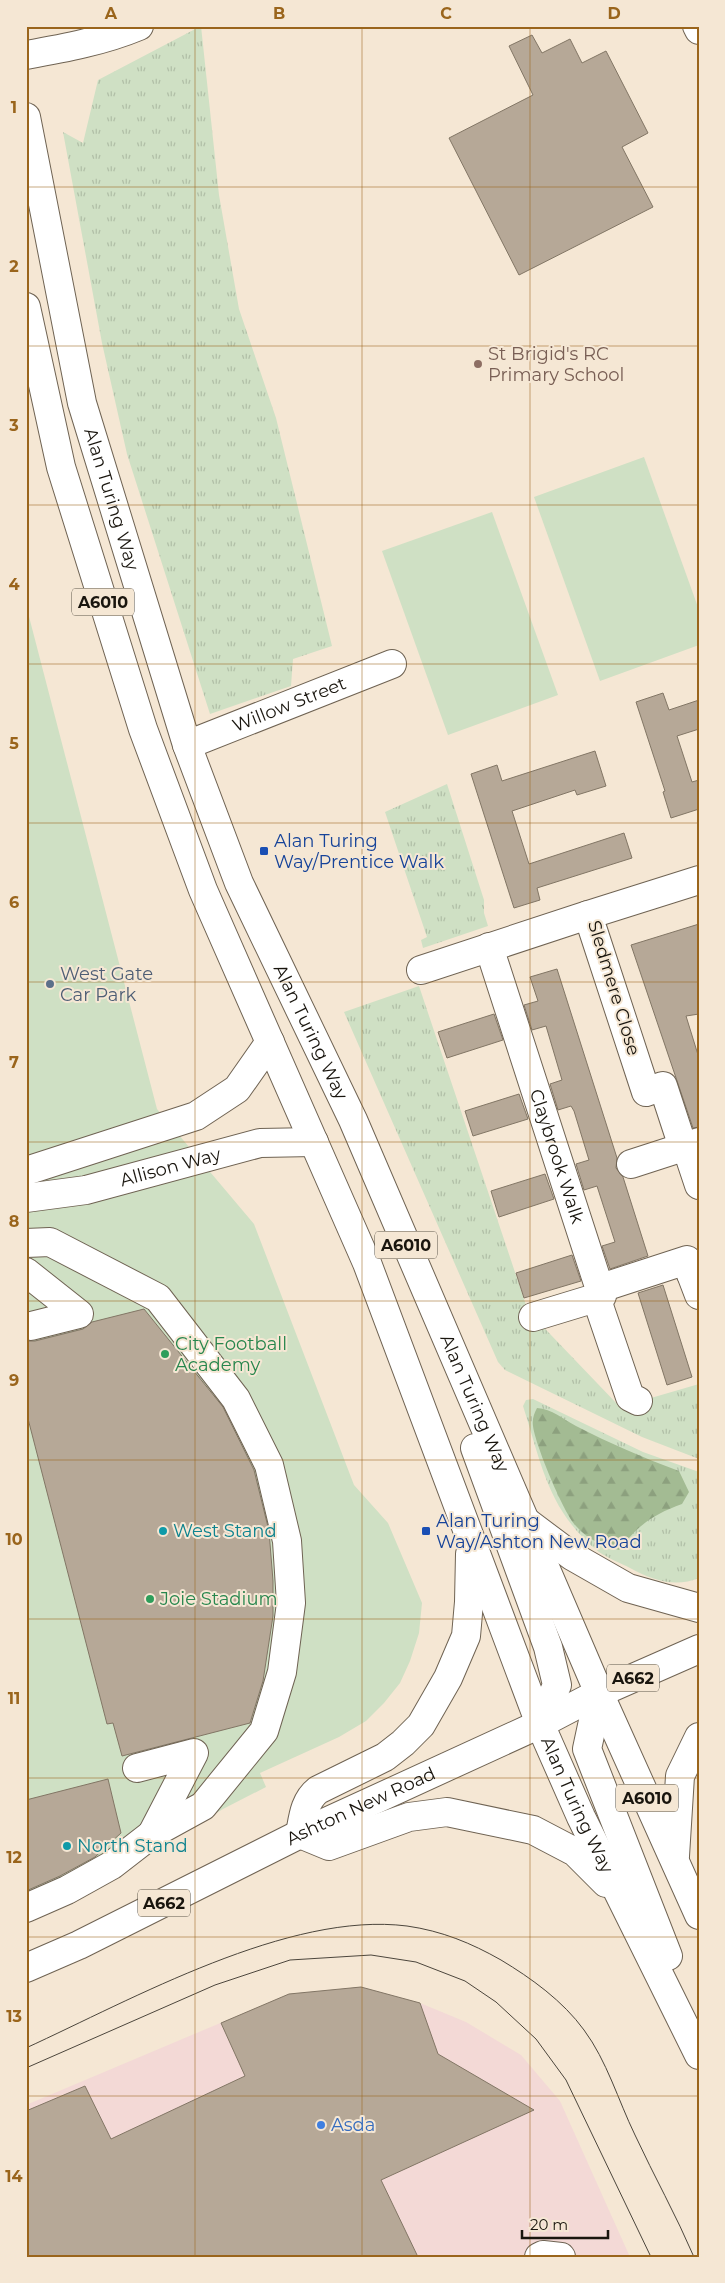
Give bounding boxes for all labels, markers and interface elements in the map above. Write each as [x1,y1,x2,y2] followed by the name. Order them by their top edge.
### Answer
[104,4,118,23] text: A
[273,4,285,23] text: B
[440,4,452,23] text: C
[607,4,621,23] text: D
[11,98,17,117] text: 1
[9,257,19,276] text: 2
[488,343,624,386] place label: St Brigid's RC Primary School
[472,358,484,370] marker: St Brigid's RC Primary School
[8,416,19,435] text: 3
[79,425,144,573] street label: Alan Turing Way
[8,575,20,594] text: 4
[72,588,134,616] road number: A6010
[229,672,349,737] street label: Willow Street
[9,734,19,753] text: 5
[274,830,444,873] place label: Alan Turing Way/Prentice Walk
[258,845,270,857] marker: Alan Turing Way/Prentice Walk
[9,893,19,912] text: 6
[583,918,645,1058] street label: Sledmere Close
[269,961,353,1104] street label: Alan Turing Way
[60,963,153,1006] place label: West Gate Car Park
[44,978,56,990] marker: West Gate Car Park
[9,1053,19,1072] text: 7
[525,1086,589,1227] street label: Claybrook Walk
[118,1143,223,1191] street label: Allison Way
[9,1212,19,1231] text: 8
[375,1232,437,1258] road number: A6010
[435,1331,514,1476] street label: Alan Turing Way
[175,1333,287,1376] place label: City Football Academy
[159,1348,171,1360] marker: City Football Academy
[9,1371,19,1390] text: 9
[436,1510,642,1553] place label: Alan Turing Way/Ashton New Road
[173,1520,277,1542] place label: West Stand
[157,1525,169,1537] marker: West Stand
[420,1525,432,1537] marker: Alan Turing Way/Ashton New Road
[5,1530,23,1549] text: 10
[159,1588,278,1610] place label: Joie Stadium
[144,1593,156,1605] marker: Joie Stadium
[607,1665,659,1692] road number: A662
[8,1689,20,1708] text: 11
[536,1733,618,1877] street label: Alan Turing Way
[283,1762,439,1850] street label: Ashton New Road
[616,1785,678,1812] road number: A6010
[77,1835,188,1857] place label: North Stand
[61,1840,73,1852] marker: North Stand
[6,1848,22,1867] text: 12
[138,1890,190,1916] road number: A662
[6,2007,22,2026] text: 13
[331,2114,375,2136] place label: Asda
[315,2119,327,2131] marker: Asda
[5,2167,23,2186] text: 14
[522,2208,609,2240] scale bar
[530,2215,568,2234] text: 20 m

